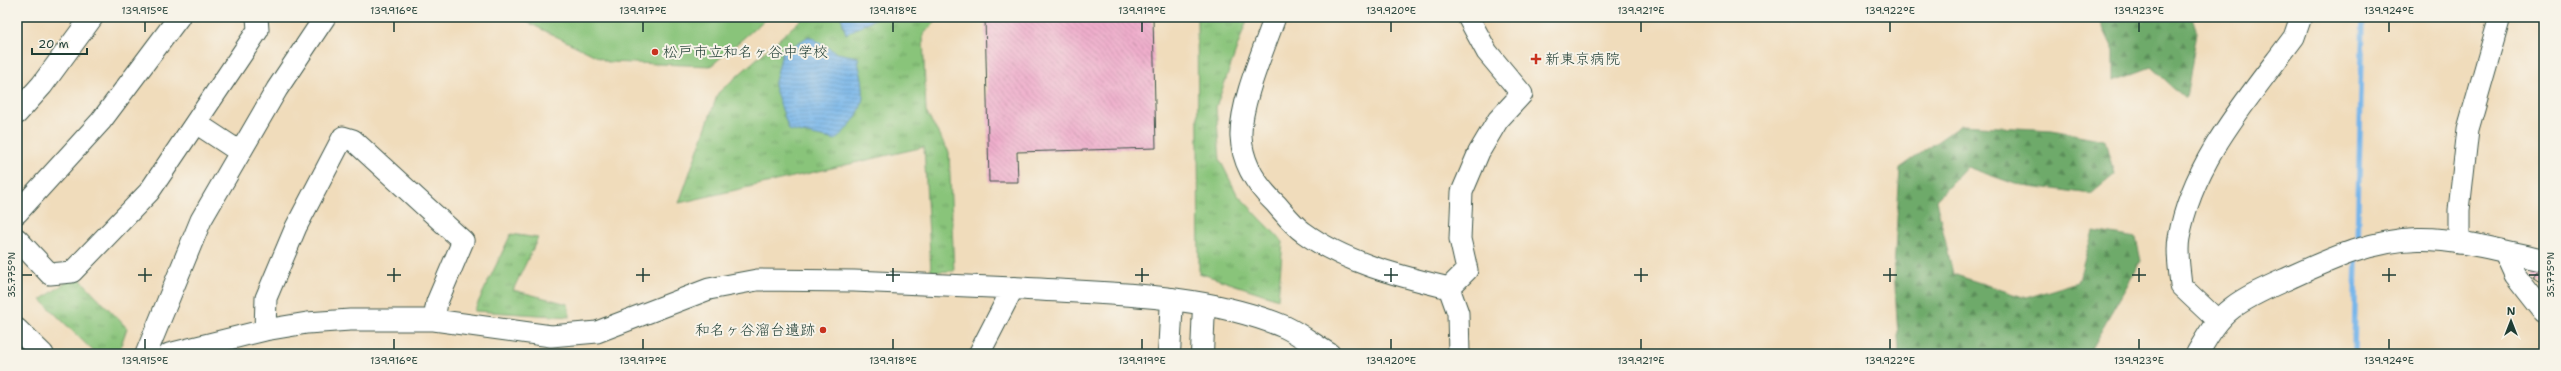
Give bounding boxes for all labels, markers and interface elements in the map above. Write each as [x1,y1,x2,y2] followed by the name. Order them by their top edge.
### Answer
[122,4,168,17] text: 139.915°E
[370,4,418,17] text: 139.916°E
[619,4,667,17] text: 139.917°E
[869,4,917,17] text: 139.918°E
[1118,4,1166,17] text: 139.919°E
[1366,4,1416,17] text: 139.920°E
[1617,4,1665,17] text: 139.921°E
[1865,4,1915,17] text: 139.922°E
[2114,4,2164,17] text: 139.923°E
[2364,4,2414,17] text: 139.924°E
[32,30,87,56] scale bar
[38,36,69,52] text: 20 m
[663,42,828,62] place label: 松戸市立和名ヶ谷中学校
[650,47,660,57] marker: 松戸市立和名ヶ谷中学校
[1545,49,1620,69] place label: 新東京病院
[1530,53,1542,65] marker: 新東京病院
[5,252,18,298] text: 35.775°N
[2544,252,2557,298] text: 35.775°N
[2491,301,2531,341] north arrow
[2507,304,2516,319] text: N
[695,320,815,340] place label: 和名ヶ谷溜台遺跡
[818,325,828,335] marker: 和名ヶ谷溜台遺跡
[122,354,168,367] text: 139.915°E
[370,354,418,367] text: 139.916°E
[619,354,667,367] text: 139.917°E
[869,354,917,367] text: 139.918°E
[1118,354,1166,367] text: 139.919°E
[1366,354,1416,367] text: 139.920°E
[1617,354,1665,367] text: 139.921°E
[1865,354,1915,367] text: 139.922°E
[2114,354,2164,367] text: 139.923°E
[2364,354,2414,367] text: 139.924°E

